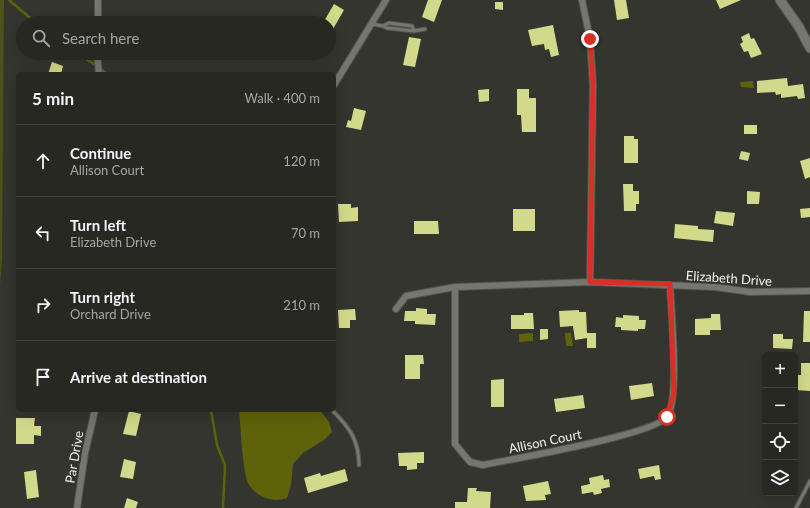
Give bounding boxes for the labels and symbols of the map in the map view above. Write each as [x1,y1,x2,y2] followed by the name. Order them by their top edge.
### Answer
[581,30,599,48] route end
[685,267,773,289] street label: Elizabeth Drive
[658,408,676,426] route start
[507,425,583,457] street label: Allison Court
[62,429,86,484] street label: Par Drive

